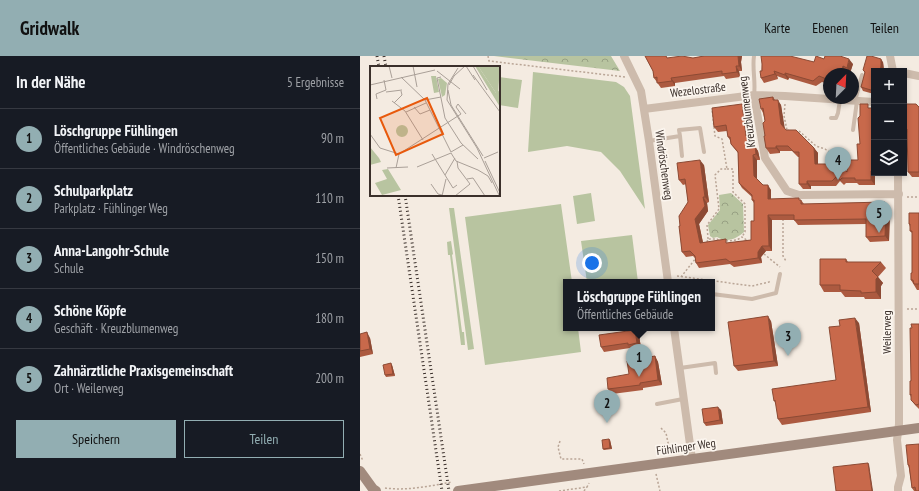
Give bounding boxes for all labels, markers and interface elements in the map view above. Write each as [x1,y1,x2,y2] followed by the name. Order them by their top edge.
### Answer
[20,16,79,40] text: Gridwalk
[764,19,790,37] text: Karte
[812,19,848,37] text: Ebenen
[870,19,899,37] text: Teilen
[370,66,500,196] inset map
[823,68,859,104] north arrow
[871,68,907,176] map controls
[871,68,907,104] button: +
[16,71,86,93] text: In der Nähe
[287,74,344,91] text: 5 Ergebnisse
[735,76,758,149] street label: Kreuzblumenweg
[669,79,727,100] street label: Wezelostraße
[871,104,907,140] button: −
[54,121,178,140] text: Löschgruppe Fühlingen
[652,129,677,201] street label: Windröschenweg
[26,130,32,147] text: 1
[321,130,344,147] text: 90 m
[54,140,235,157] text: Öffentliches Gebäude · Windröschenweg
[871,140,907,176] button: layers
[825,147,851,180] pin: 4
[54,181,133,200] text: Schulparkplatz
[26,190,32,207] text: 2
[315,190,344,207] text: 110 m
[54,200,168,217] text: Parkplatz · Fühlinger Weg
[866,200,892,233] pin: 5
[54,241,169,260] text: Anna-Langohr-Schule
[26,250,32,267] text: 3
[315,250,344,267] text: 150 m
[582,253,602,273] your location
[54,260,84,277] text: Schule
[563,279,715,331] popup
[577,287,701,306] text: Löschgruppe Fühlingen
[54,301,126,320] text: Schöne Köpfe
[577,306,673,323] text: Öffentliches Gebäude
[26,310,32,327] text: 4
[315,310,344,327] text: 180 m
[879,310,894,354] street label: Weilerweg
[54,320,178,337] text: Geschäft · Kreuzblumenweg
[775,323,801,356] pin: 3
[626,344,652,377] pin: 1
[54,361,233,380] text: Zahnärztliche Praxisgemeinschaft
[26,370,32,387] text: 5
[315,370,344,387] text: 200 m
[54,380,124,397] text: Ort · Weilerweg
[594,390,620,423] pin: 2
[16,420,176,458] button: Speichern
[184,420,344,458] button: Teilen
[655,435,716,458] street label: Fühlinger Weg

